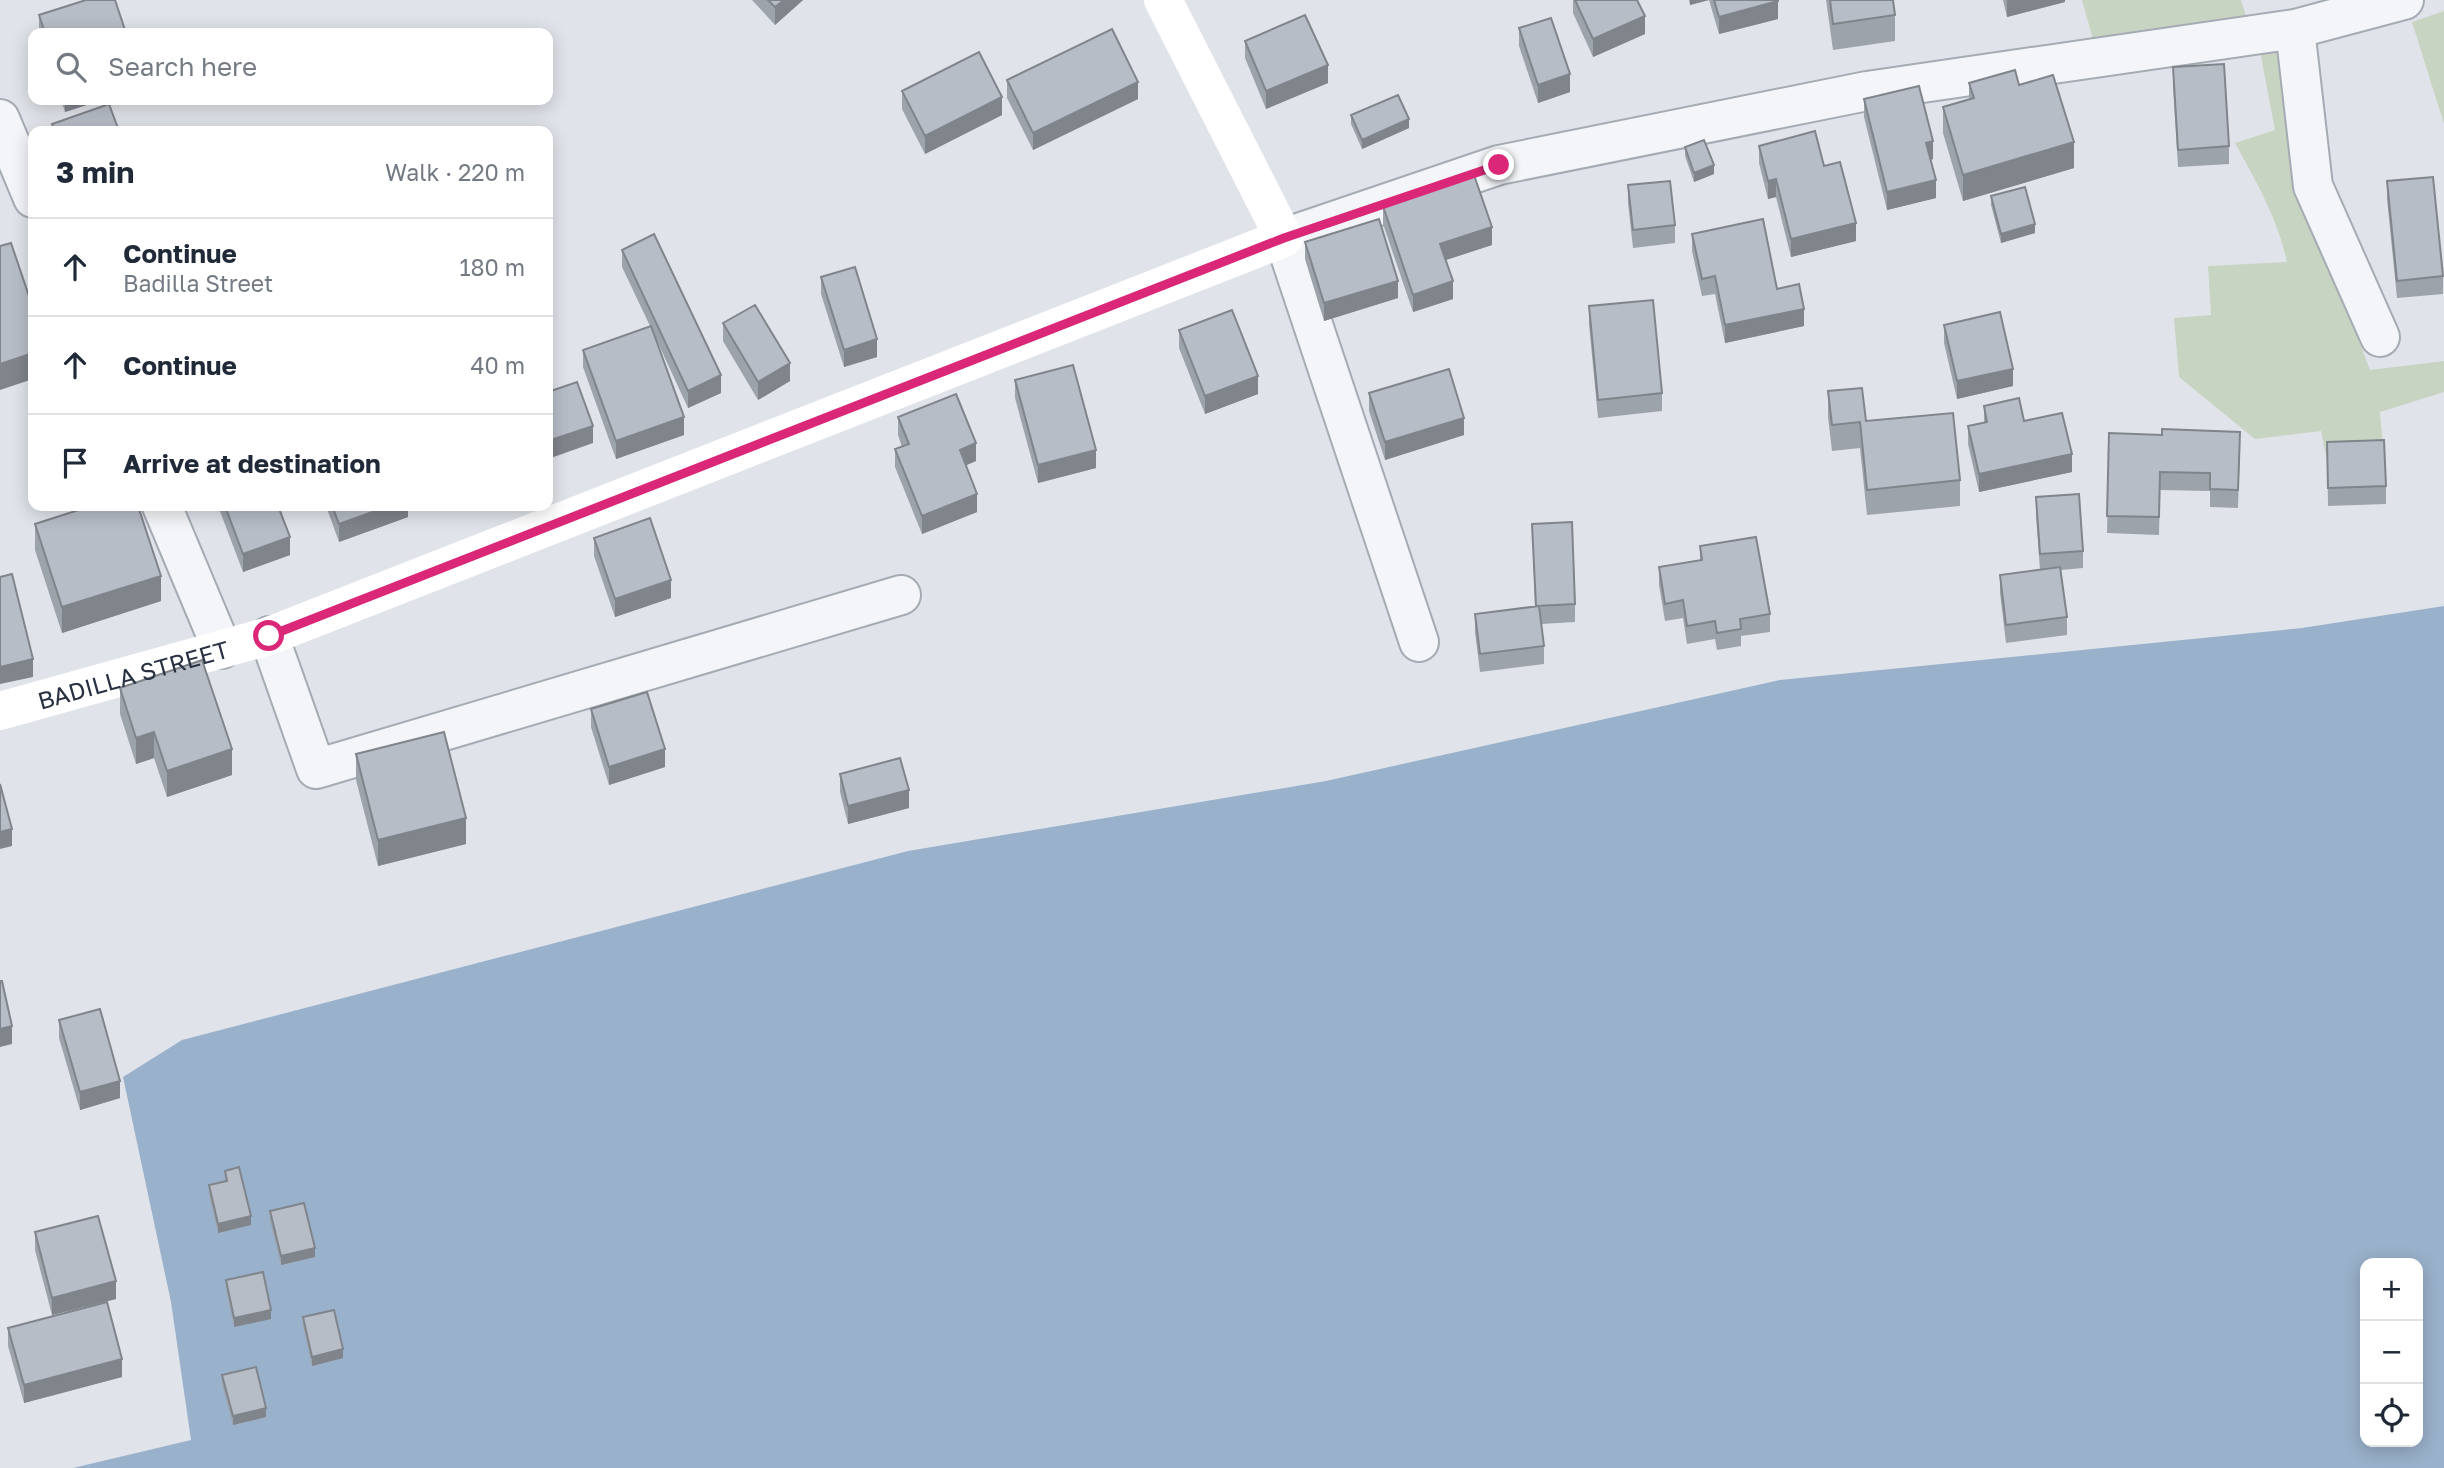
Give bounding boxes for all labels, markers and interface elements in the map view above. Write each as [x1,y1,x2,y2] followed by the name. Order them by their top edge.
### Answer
[28,28,553,105] search box
[52,48,90,86] icon: search
[108,51,257,82] text: Search here
[1483,149,1514,180] route end
[56,154,134,190] text: 3 min
[385,158,525,186] text: Walk · 220 m
[123,238,237,269] text: Continue
[56,248,94,286] icon: ahead
[459,253,525,281] text: 180 m
[123,269,273,297] text: Badilla Street
[56,346,94,384] icon: ahead
[123,350,237,381] text: Continue
[471,351,525,379] text: 40 m
[56,444,94,482] icon: arrive
[123,448,381,479] text: Arrive at destination
[253,620,284,651] route start
[34,633,232,714] street label: BADILLA STREET
[2360,1258,2423,1447] map controls
[2360,1258,2423,1321] button: +
[2360,1321,2423,1384] button: −
[2360,1384,2423,1447] button: locate

